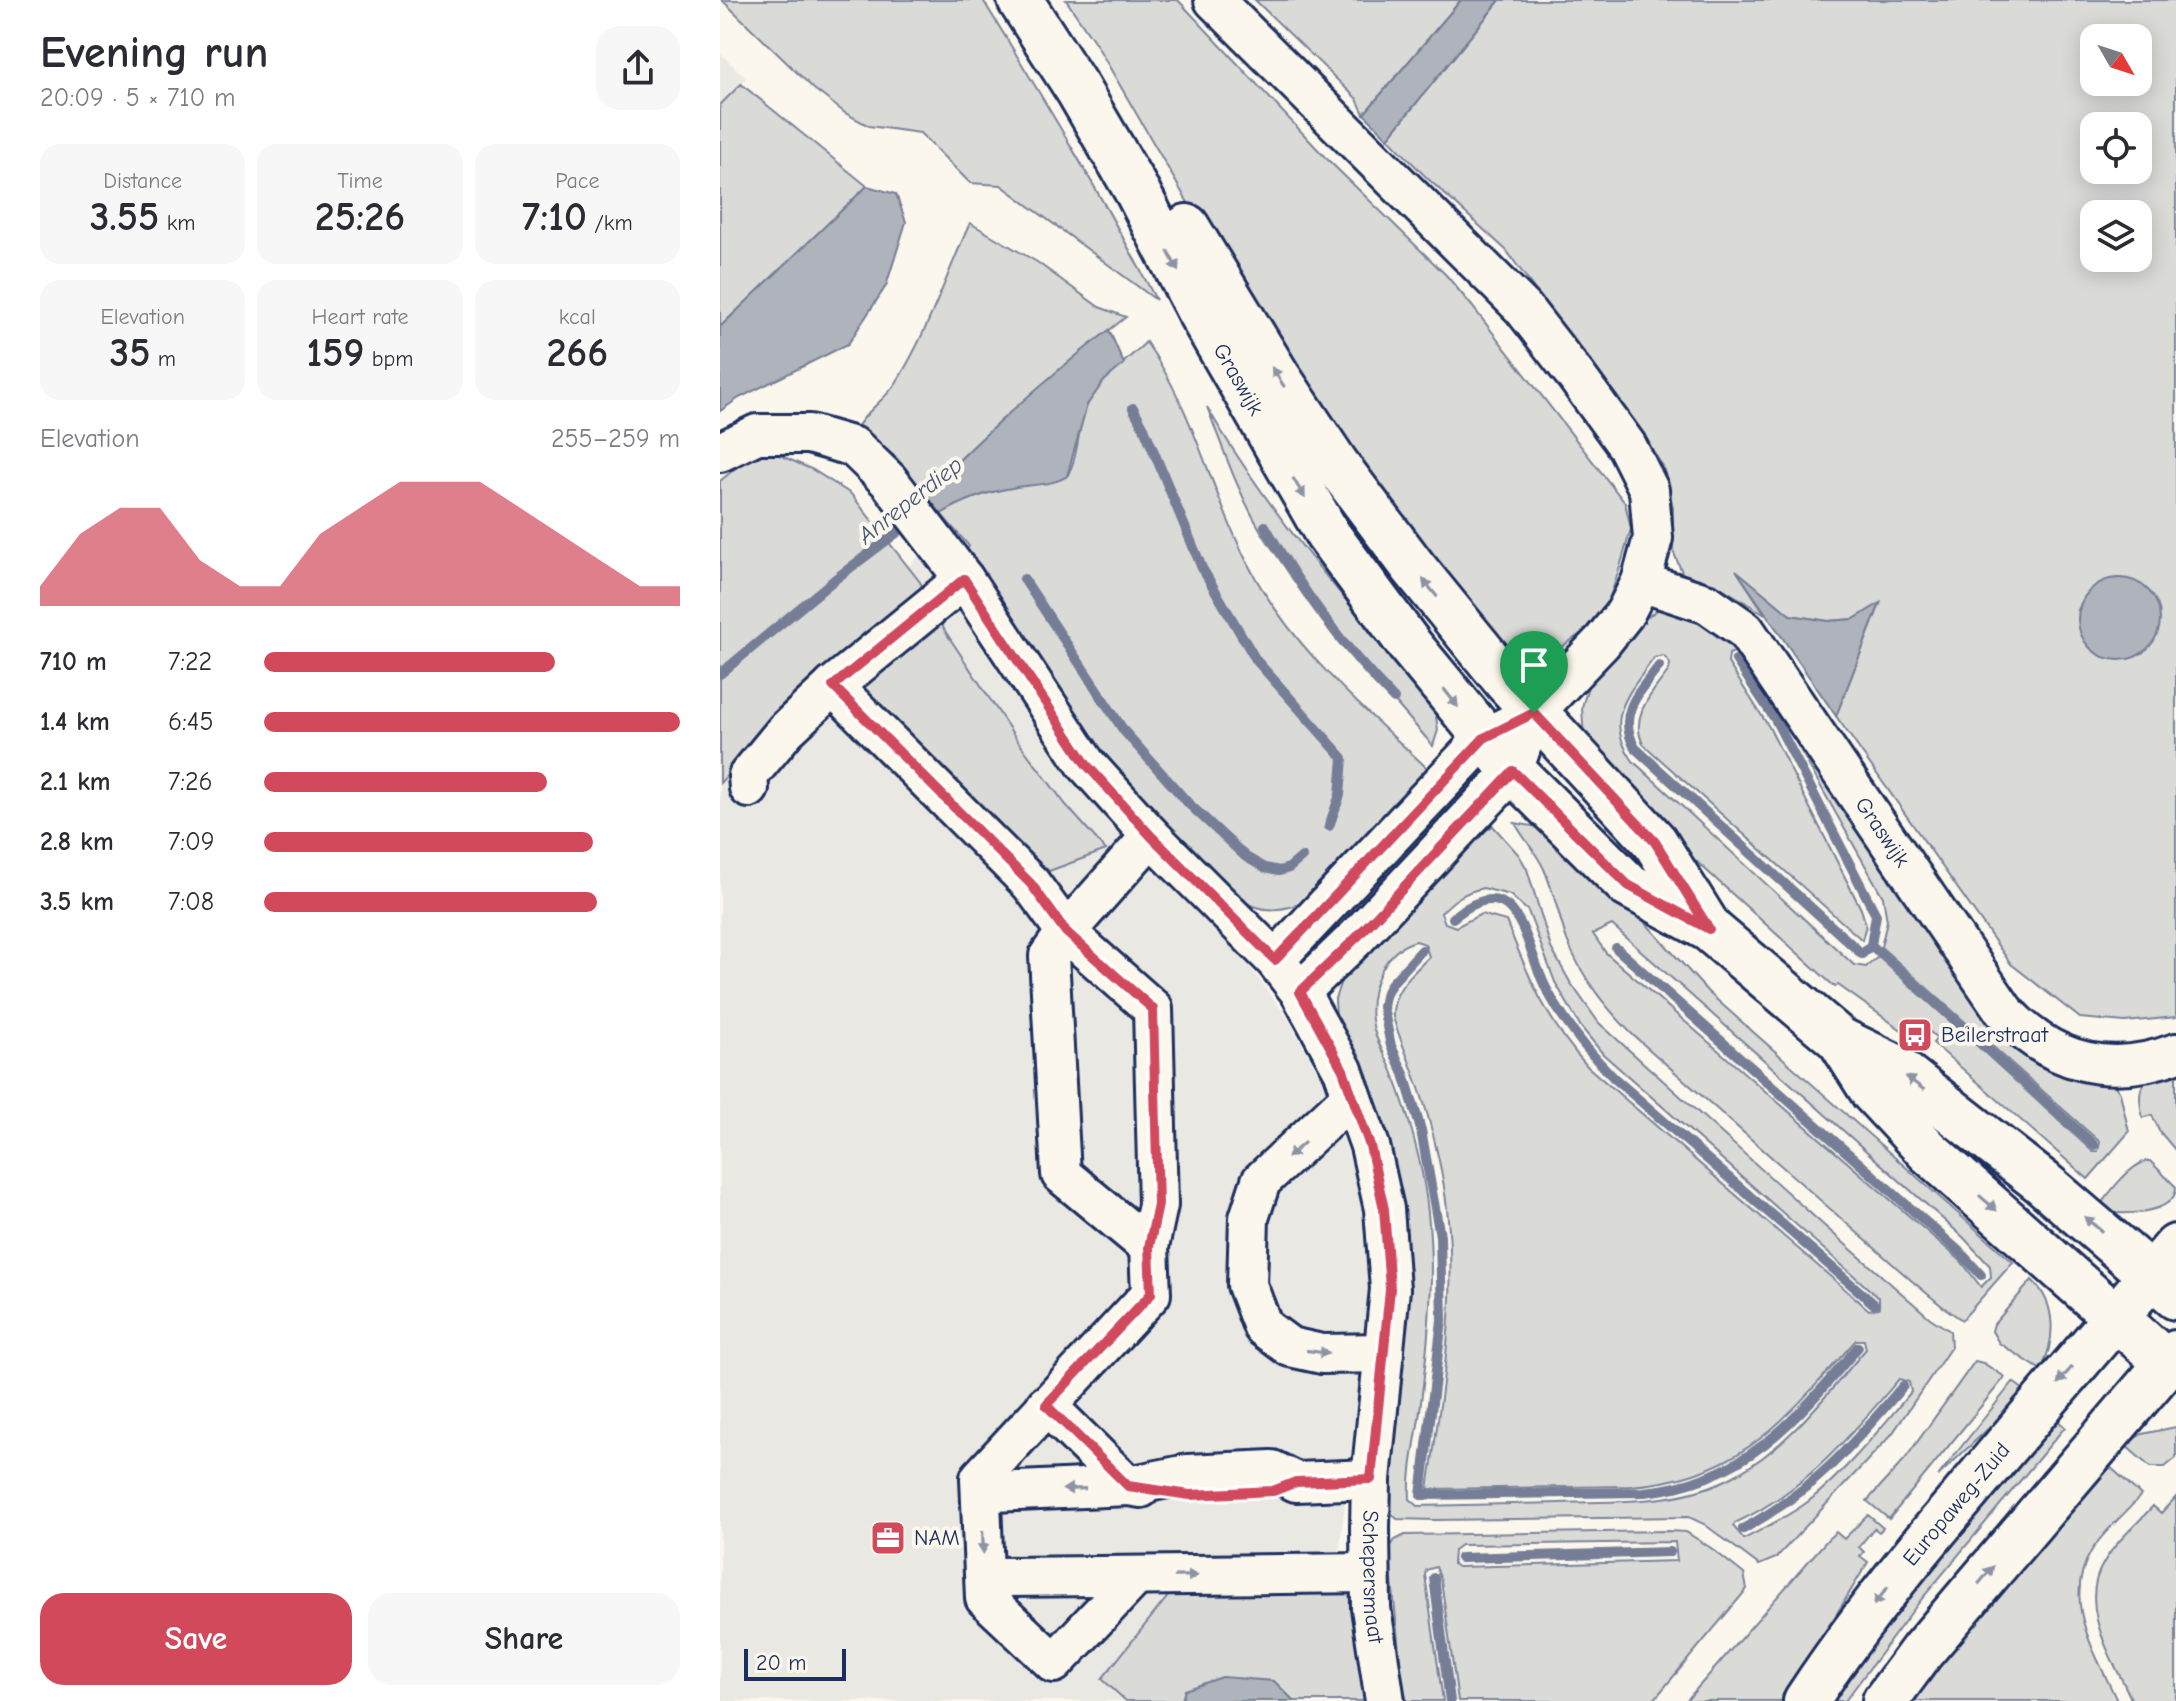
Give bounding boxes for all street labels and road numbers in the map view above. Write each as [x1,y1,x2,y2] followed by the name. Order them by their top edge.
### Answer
[1207,339,1269,420] street label: Graswijk
[1849,792,1915,872] street label: Graswijk
[1898,1438,2016,1571] street label: Europaweg-Zuid
[1357,1510,1389,1646] street label: Schepersmaat

